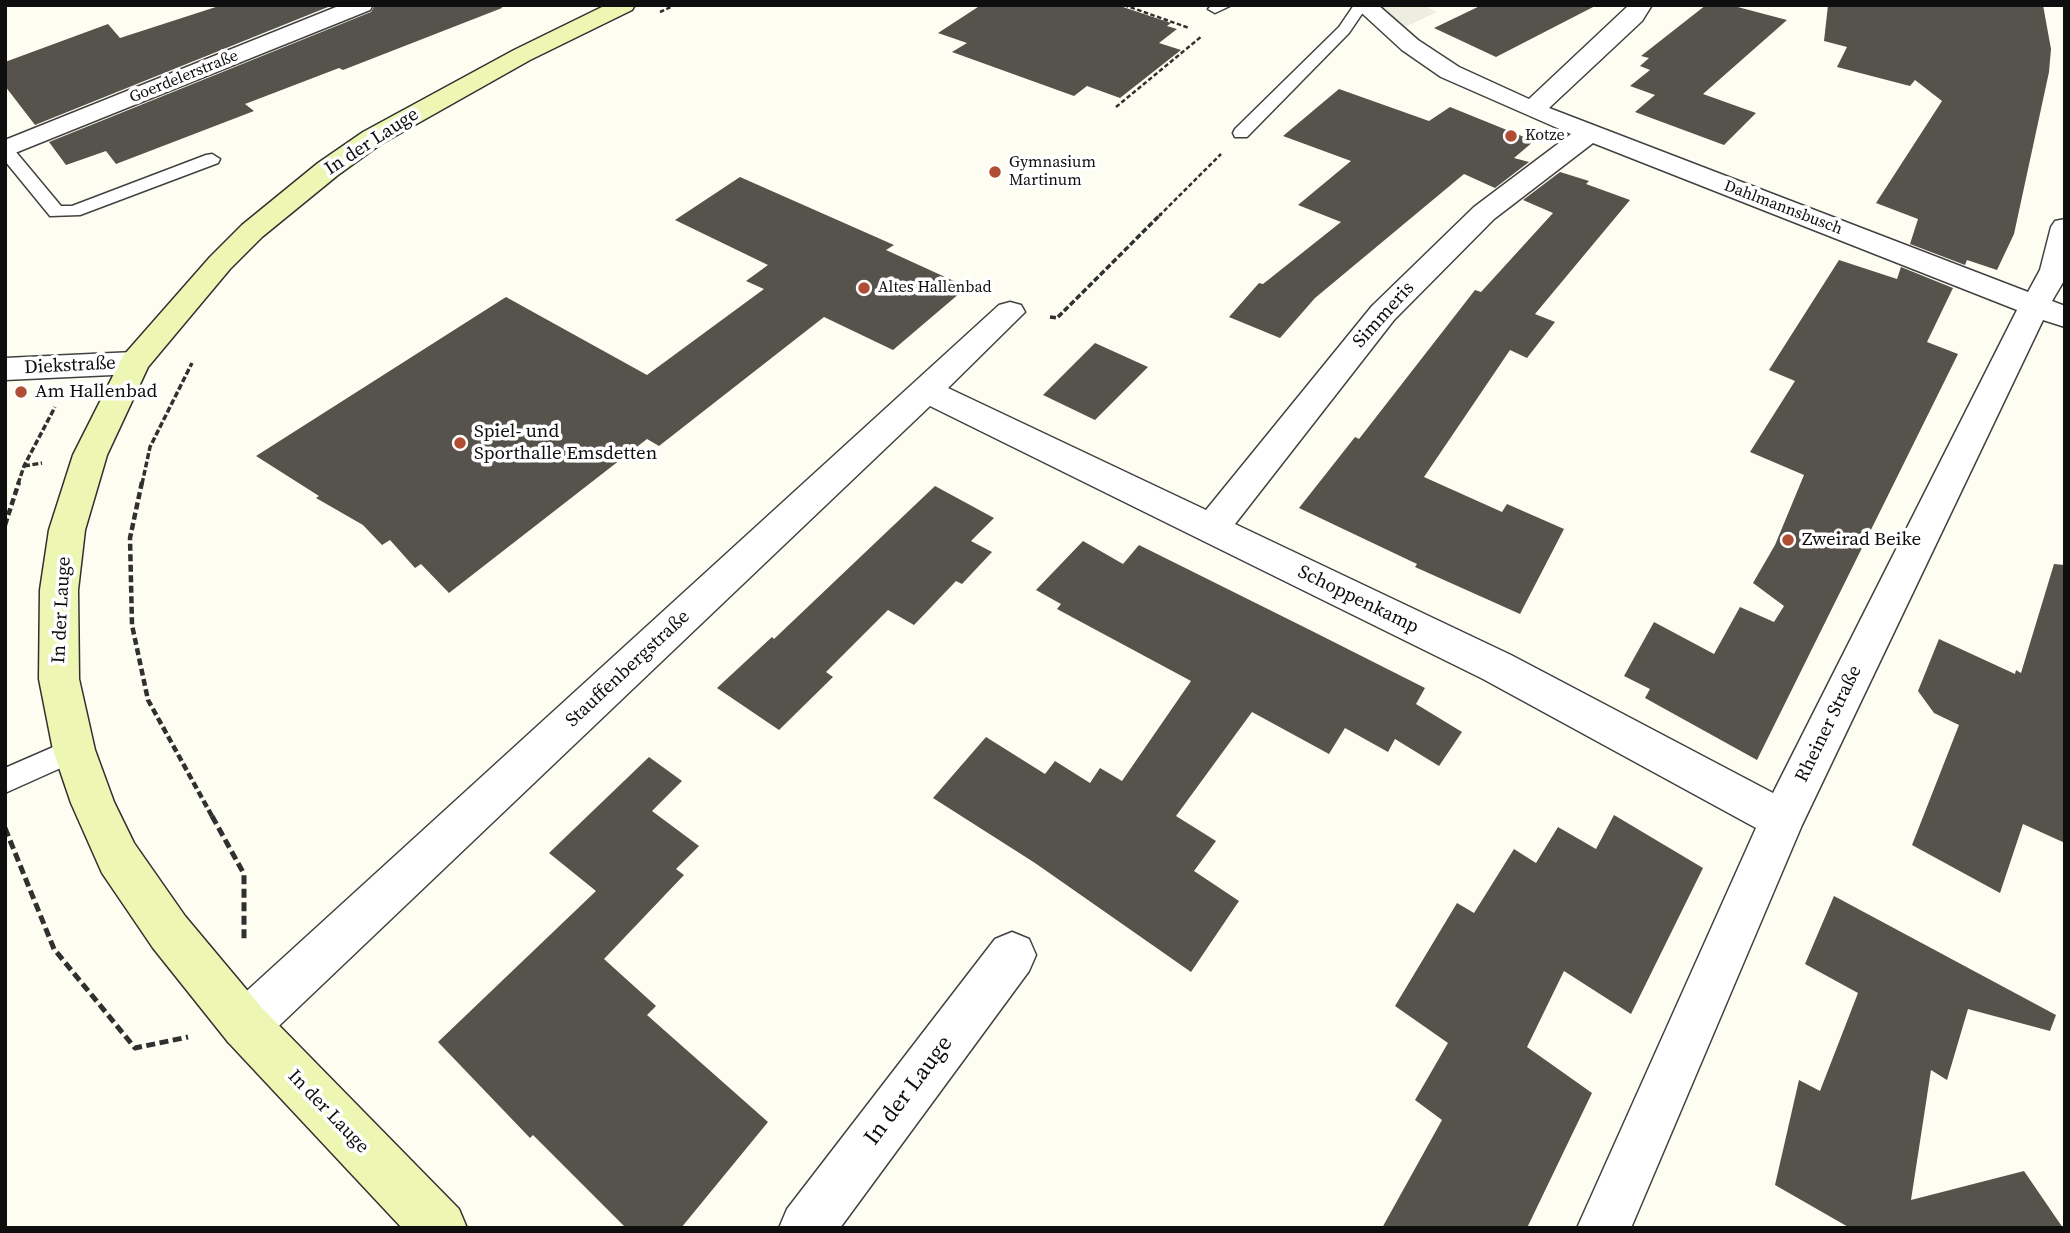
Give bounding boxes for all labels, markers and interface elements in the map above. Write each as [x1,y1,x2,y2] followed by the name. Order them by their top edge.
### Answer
[127,46,241,108] street label: Goerdelerstraße
[321,103,423,181] street label: In der Lauge
[1525,126,1565,146] place label: Kotze
[1503,128,1519,144] marker: Kotze
[1009,153,1096,191] place label: Gymnasium Martinum
[987,164,1003,180] marker: Gymnasium Martinum
[1721,177,1845,239] street label: Dahlmannsbusch
[1348,277,1420,353] street label: Simmeris
[878,278,992,298] place label: Altes Hallenbad
[856,280,872,296] marker: Altes Hallenbad
[24,352,116,380] street label: Diekstraße
[35,381,157,403] place label: Am Hallenbad
[13,384,29,400] marker: Am Hallenbad
[474,421,657,465] place label: Spiel- und Sporthalle Emsdetten
[452,435,468,451] marker: Spiel- und Sporthalle Emsdetten
[1802,529,1921,551] place label: Zweirad Beike
[1780,532,1796,548] marker: Zweirad Beike
[48,556,76,664] street label: In der Lauge
[1294,561,1422,639] street label: Schoppenkamp
[561,606,695,732] street label: Stauffenbergstraße
[1791,662,1867,786] street label: Rheiner Straße
[859,1031,959,1151] street label: In der Lauge
[283,1066,373,1158] street label: In der Lauge

